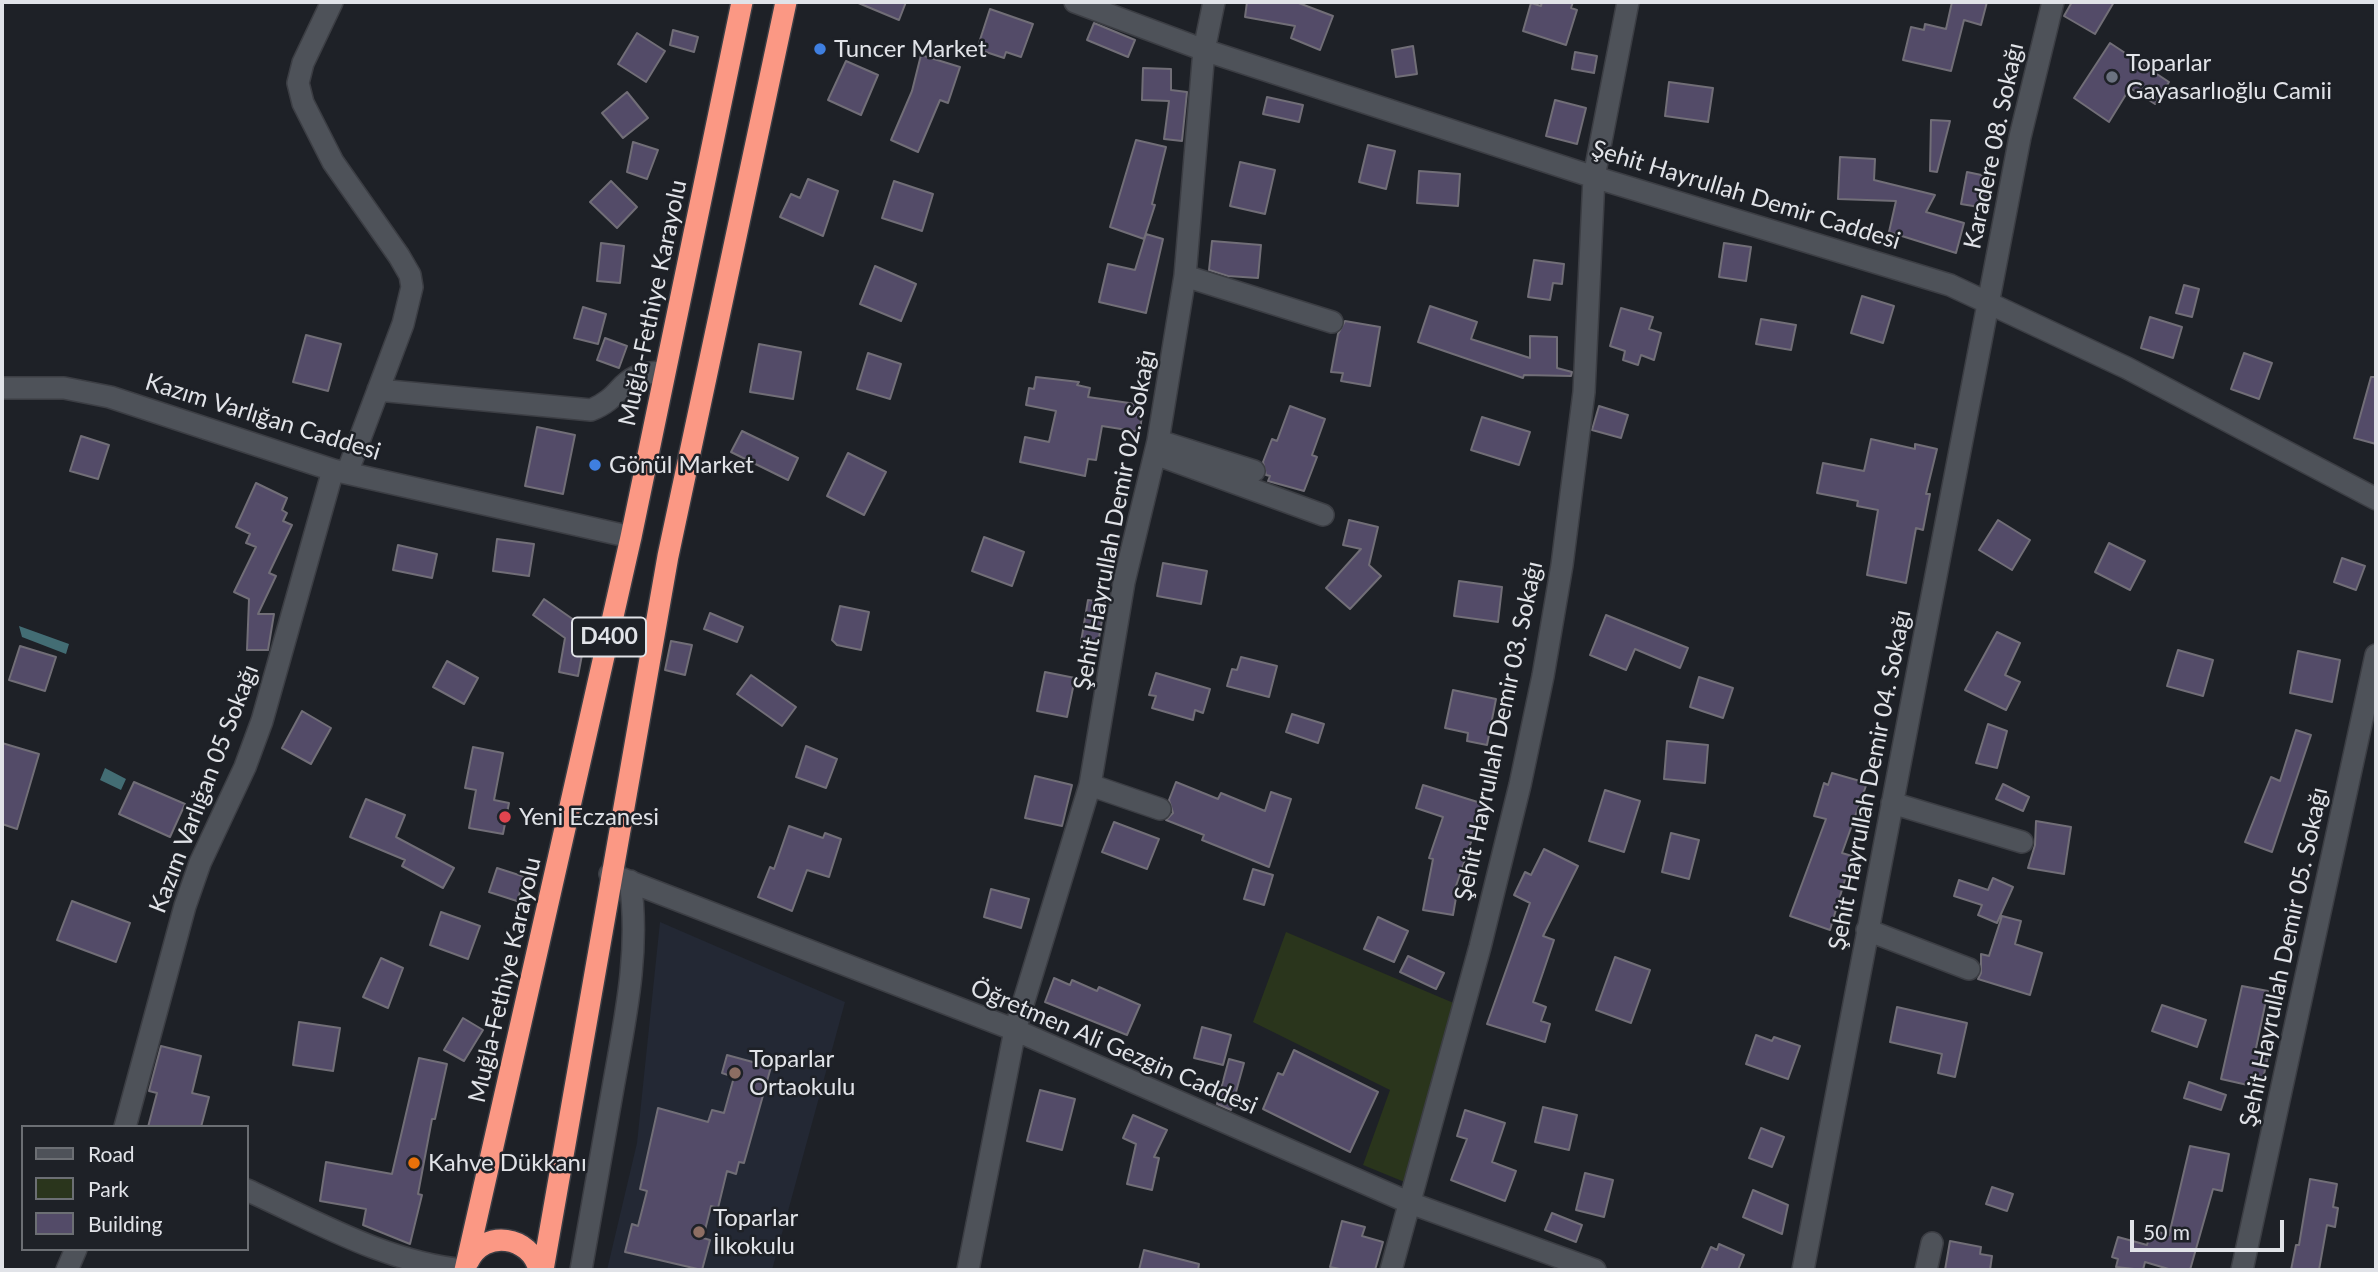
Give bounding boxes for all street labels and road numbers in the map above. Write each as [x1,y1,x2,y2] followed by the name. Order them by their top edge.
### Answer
[1958,40,2030,252] street label: Karadere 08. Sokağı
[1588,134,1904,256] street label: Şehit Hayrullah Demir Caddesi
[613,177,693,429] street label: Muğla-Fethiye Karayolu
[1068,347,1162,693] street label: Şehit Hayrullah Demir 02. Sokağı
[142,367,384,467] street label: Kazım Varlığan Caddesi
[1449,559,1549,903] street label: Şehit Hayrullah Demir 03. Sokağı
[1823,607,1917,953] street label: Şehit Hayrullah Demir 04. Sokağı
[572,618,646,656] road number: D400
[143,661,265,917] street label: Kazım Varlığan 05 Sokağı
[2234,785,2334,1129] street label: Şehit Hayrullah Demir 05. Sokağı
[463,855,547,1105] street label: Muğla-Fethiye Karayolu
[966,973,1262,1121] street label: Öğretmen Ali Gezgin Caddesi

